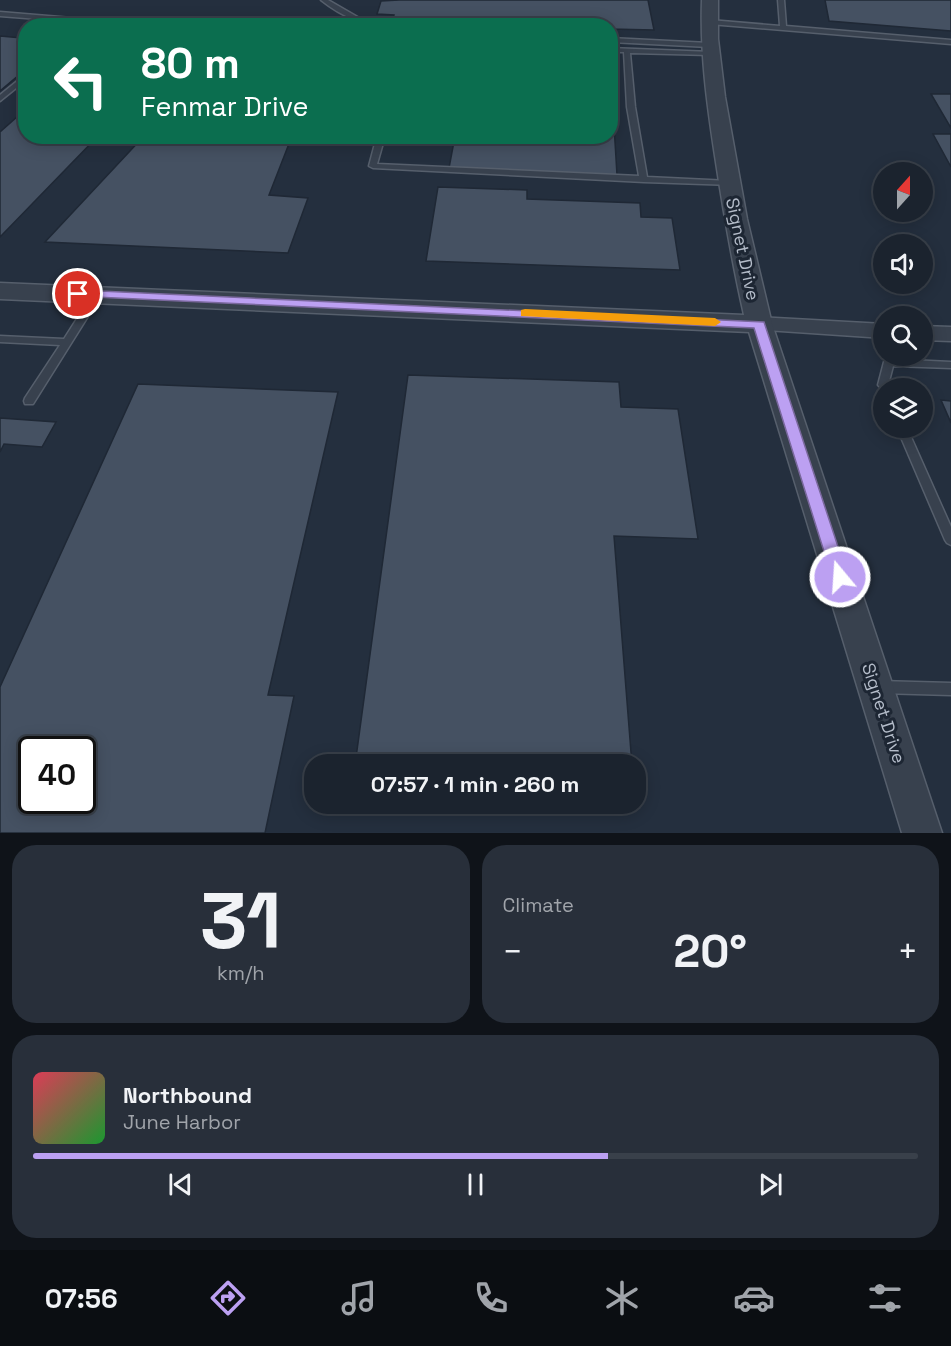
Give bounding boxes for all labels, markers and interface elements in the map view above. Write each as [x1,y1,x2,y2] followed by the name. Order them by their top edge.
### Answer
[141,37,240,90] text: 80 m
[42,42,120,120] icon: left
[141,89,309,124] text: Fenmar Drive
[873,162,933,222] north arrow
[873,162,933,438] map controls
[721,196,765,302] street label: Signet Drive
[873,234,933,294] button: sound
[52,268,103,319] pin
[61,277,94,310] icon: arrive
[873,306,933,366] button: search
[873,378,933,438] button: layers
[808,545,872,609] position arrow
[857,660,911,766] street label: Signet Drive
[18,736,96,814] speed limit sign: 40
[371,770,579,798] text: 07:57 · 1 min · 260 m
[200,871,281,971] text: 31
[503,892,574,918] text: Climate
[673,923,747,980] text: 20°
[503,931,523,973] text: −
[898,931,918,973] text: +
[217,960,265,986] text: km/h
[123,1081,252,1109] text: Northbound
[123,1109,241,1135] text: June Harbor
[164,1168,197,1201] icon: previous
[459,1168,492,1201] icon: pause
[754,1168,787,1201] icon: next
[207,1277,249,1319] icon: directions
[338,1277,380,1319] icon: music
[470,1277,512,1319] icon: phone
[601,1277,643,1319] icon: climate
[733,1277,775,1319] icon: car
[864,1277,906,1319] icon: filters
[45,1281,118,1316] text: 07:56

